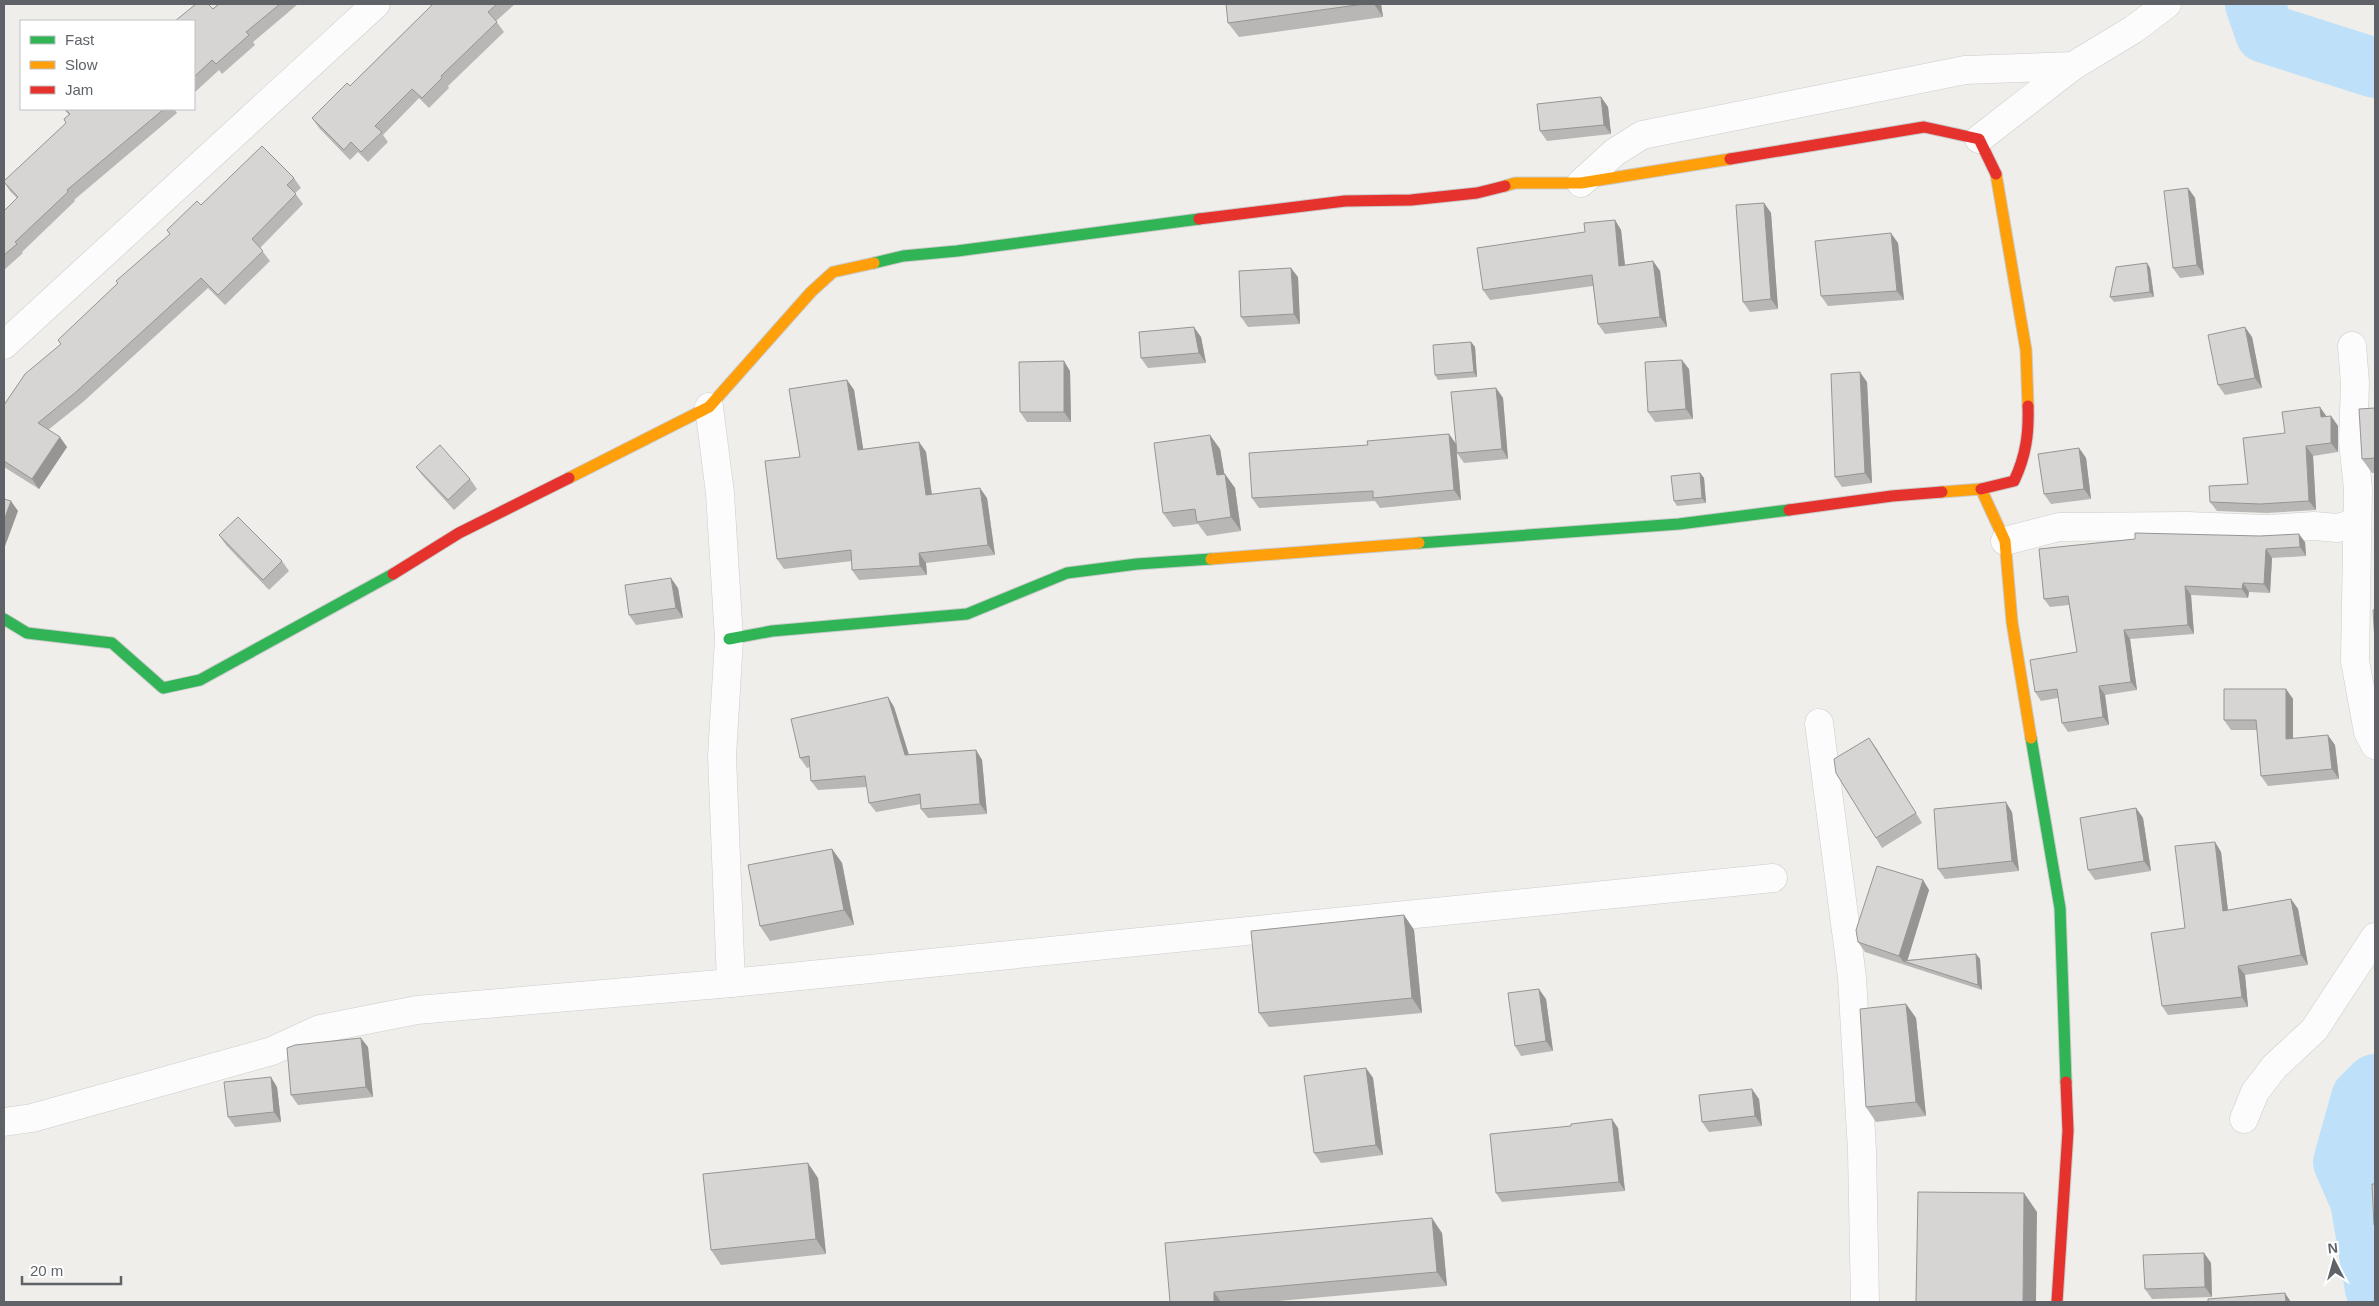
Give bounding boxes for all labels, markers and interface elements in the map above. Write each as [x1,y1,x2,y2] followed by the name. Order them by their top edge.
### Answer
[20,20,195,110] legend
[65,31,95,48] text: Fast
[65,56,98,73] text: Slow
[65,81,93,98] text: Jam
[2309,1236,2359,1286] north arrow
[2327,1240,2339,1257] text: N
[22,1254,121,1286] scale bar
[30,1262,63,1279] text: 20 m

